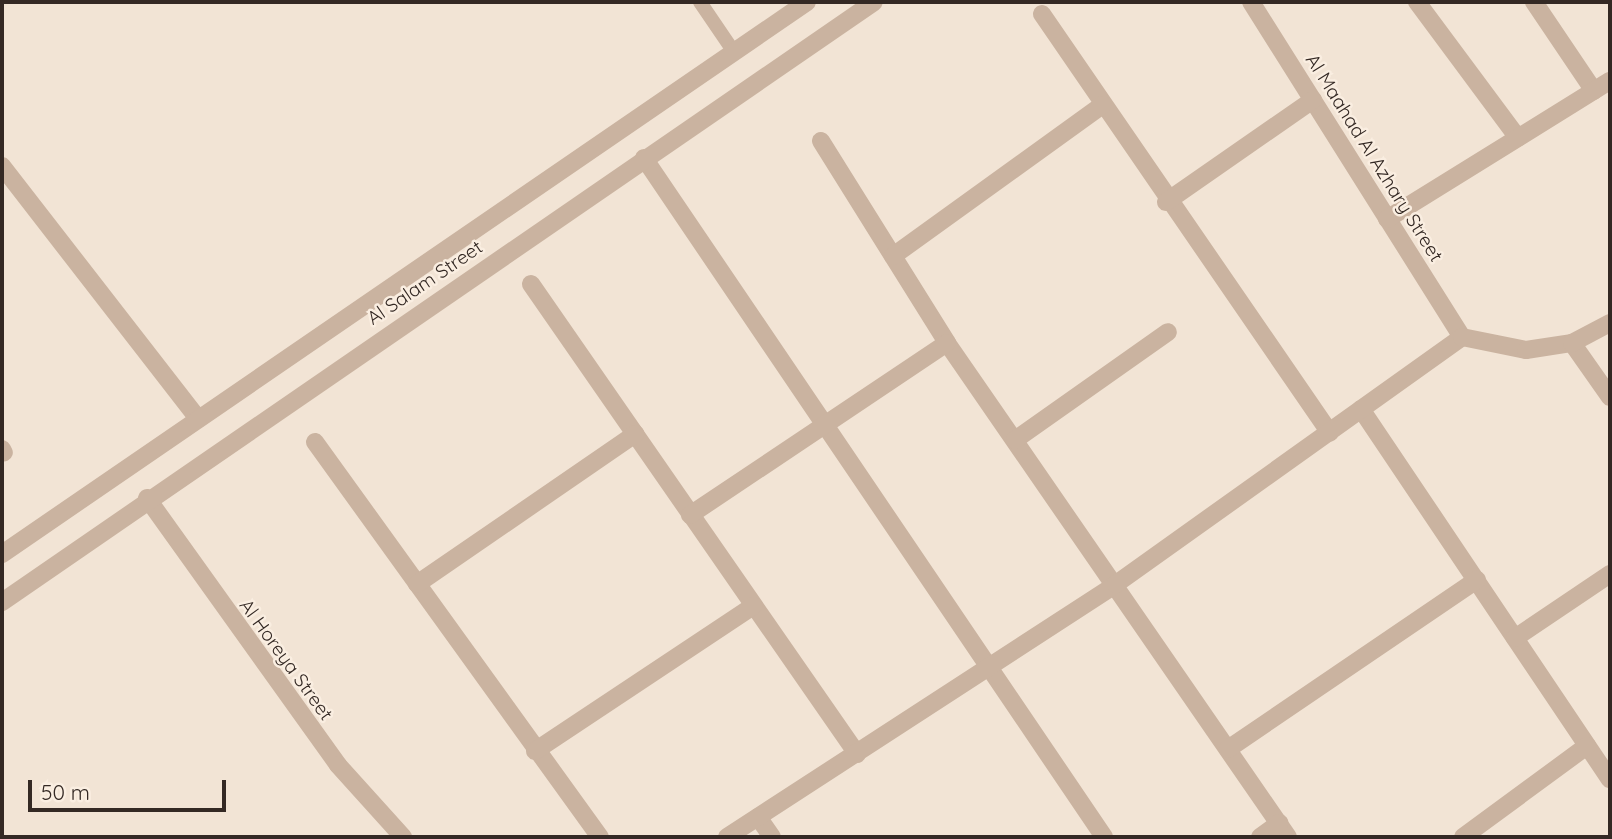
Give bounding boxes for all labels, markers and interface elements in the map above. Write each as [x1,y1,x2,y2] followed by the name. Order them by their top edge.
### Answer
[1301,50,1447,266] street label: Al Maahad Al Azhary Street
[363,236,487,330] street label: Al Salam Street
[234,595,338,725] street label: Al Horeya Street
[32,766,229,810] scale bar
[41,779,90,805] text: 50 m

